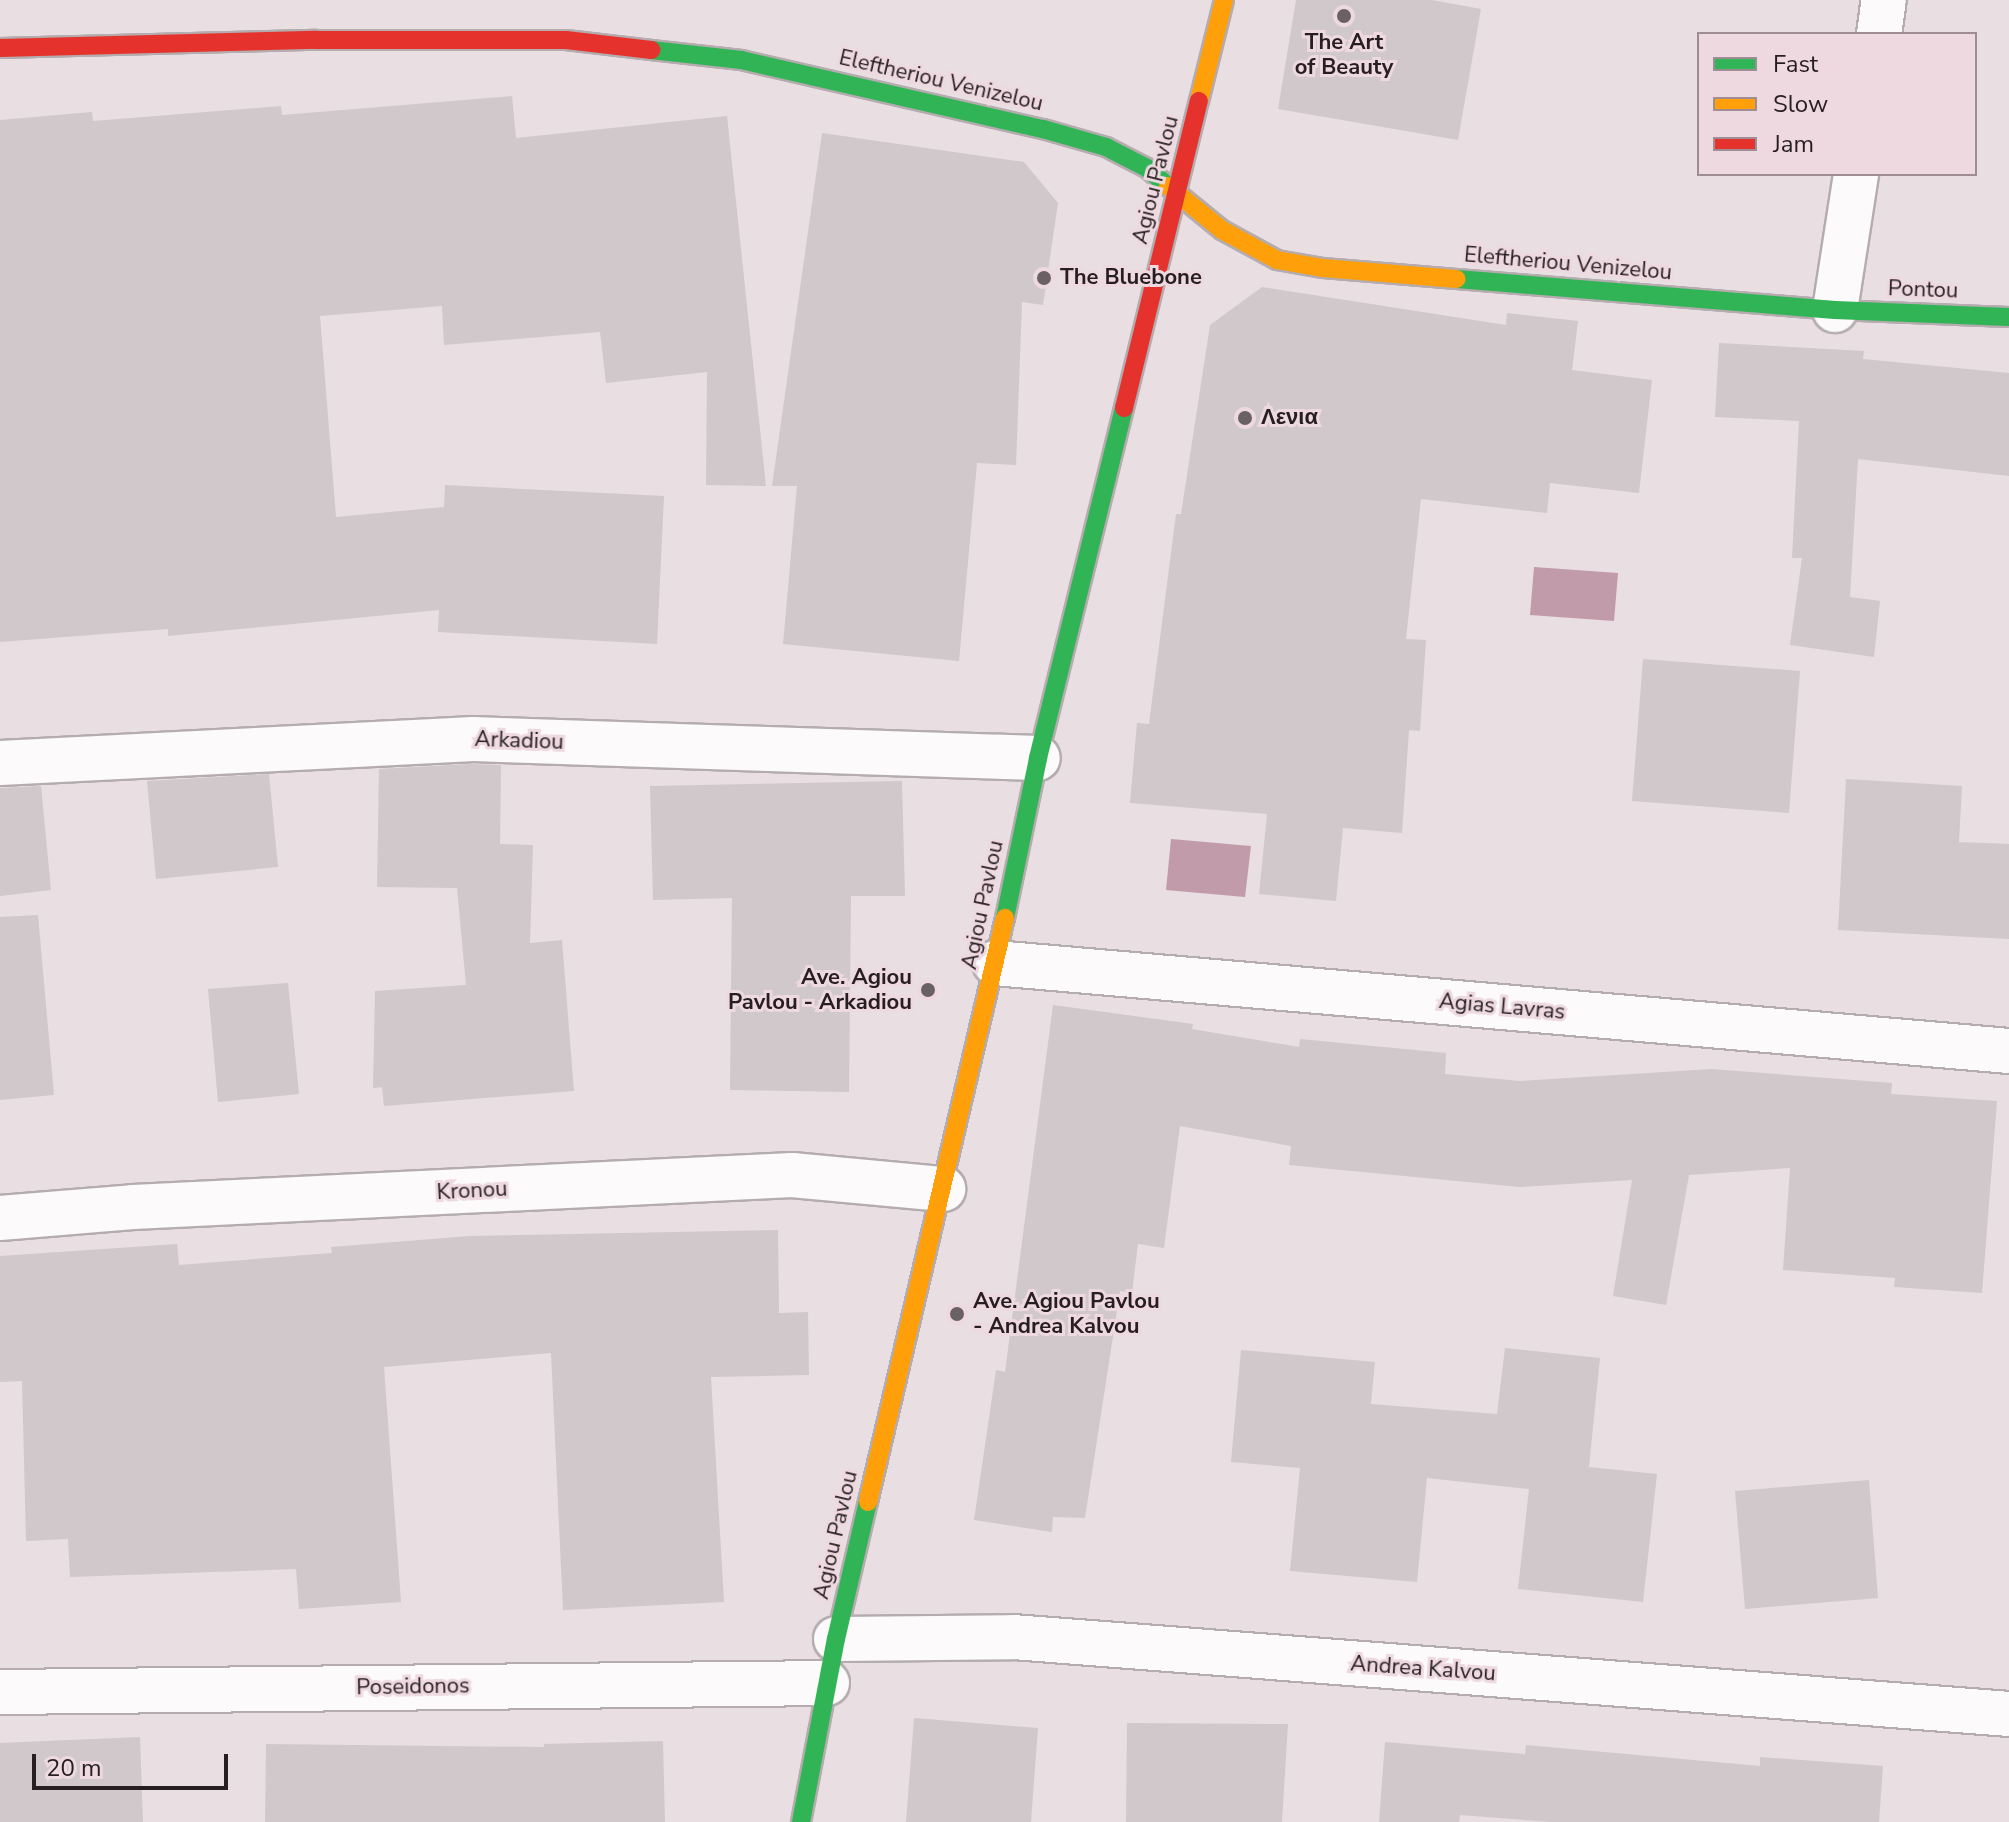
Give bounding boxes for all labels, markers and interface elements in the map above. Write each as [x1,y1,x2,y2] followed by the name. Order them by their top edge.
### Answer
[1335,7,1353,25] marker: The Art of Beauty
[1295,29,1393,80] place label: The Art of Beauty
[1697,32,1977,176] legend
[836,45,1046,117] street label: Eleftheriou Venizelou
[1773,48,1818,80] text: Fast
[1773,88,1828,120] text: Slow
[1127,113,1185,247] street label: Agiou Pavlou
[1773,128,1814,160] text: Jam
[1463,242,1673,286] street label: Eleftheriou Venizelou
[1060,265,1202,291] place label: The Bluebone
[1035,269,1053,287] marker: The Bluebone
[1887,276,1959,304] street label: Pontou
[1261,405,1318,431] place label: Λενια
[1236,409,1254,427] marker: Λενια
[474,726,564,756] street label: Arkadiou
[956,838,1010,972] street label: Agiou Pavlou
[728,964,912,1016] place label: Ave. Agiou Pavlou - Arkadiou
[919,981,937,999] marker: Ave. Agiou Pavlou - Arkadiou
[1438,988,1566,1026] street label: Agias Lavras
[436,1176,508,1206] street label: Kronou
[973,1288,1160,1340] place label: Ave. Agiou Pavlou - Andrea Kalvou
[948,1305,966,1323] marker: Ave. Agiou Pavlou - Andrea Kalvou
[808,1468,864,1602] street label: Agiou Pavlou
[1349,1651,1497,1687] street label: Andrea Kalvou
[356,1673,470,1701] street label: Poseidonos
[36,1738,232,1788] scale bar
[46,1752,102,1784] text: 20 m

